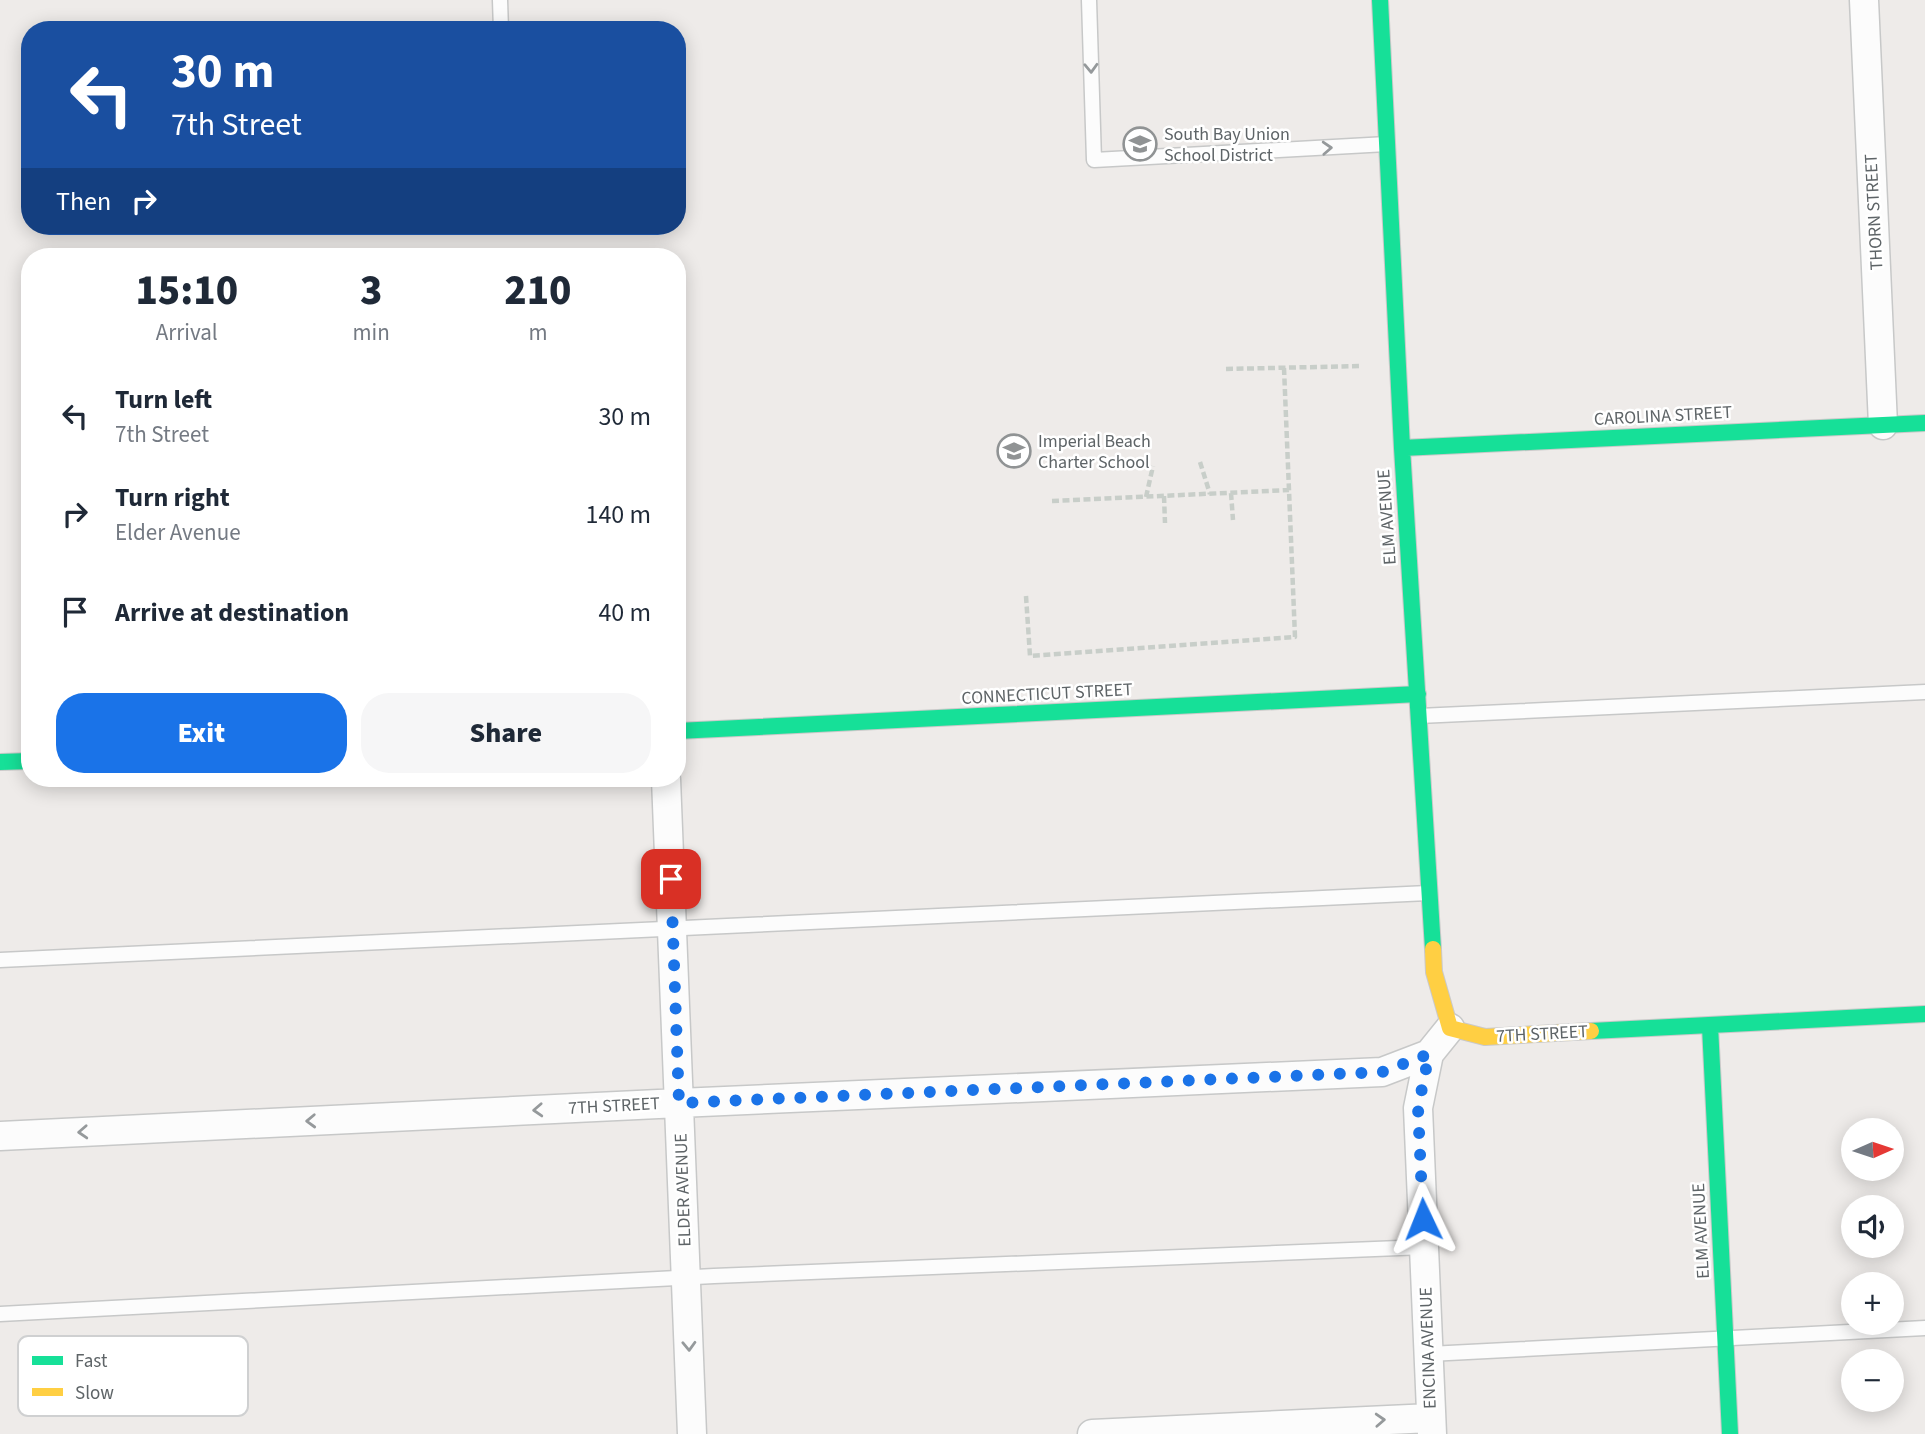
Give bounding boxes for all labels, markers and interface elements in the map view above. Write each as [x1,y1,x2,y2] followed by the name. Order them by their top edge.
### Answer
[171,37,275,107] text: 30 m
[56,49,147,140] icon: left
[1083,63,1099,74] one-way arrow
[171,102,302,148] text: 7th Street
[1164,122,1290,168] place label: South Bay Union School District
[1121,125,1159,163] school or university icon: South Bay Union School District
[1322,140,1333,155] one-way arrow
[1858,153,1890,271] street label: THORN STREET
[125,182,163,220] icon: right
[56,183,111,220] text: Then
[135,261,238,321] text: 15:10
[360,261,382,321] text: 3
[504,261,572,321] text: 210
[156,316,218,349] text: Arrival
[353,316,390,349] text: min
[528,316,547,349] text: m
[115,381,212,418] text: Turn left
[56,397,94,435] icon: left
[598,398,651,435] text: 30 m
[1593,400,1733,432] street label: CAROLINA STREET
[115,418,209,451] text: 7th Street
[1038,429,1151,475] place label: Imperial Beach Charter School
[995,432,1033,470] school or university icon: Imperial Beach Charter School
[1371,468,1403,566] street label: ELM AVENUE
[115,479,230,516] text: Turn right
[56,495,94,533] icon: right
[585,496,651,533] text: 140 m
[115,516,241,549] text: Elder Avenue
[56,593,94,631] icon: arrive
[115,594,349,631] text: Arrive at destination
[598,594,651,631] text: 40 m
[961,677,1134,711] street label: CONNECTICUT STREET
[56,693,347,773] button: Exit
[361,693,651,773] button: Share
[641,849,701,909] pin
[652,860,690,898] icon: arrive
[1496,1019,1589,1049] street label: 7TH STREET
[568,1091,661,1121] street label: 7TH STREET
[532,1102,543,1117] one-way arrow
[305,1113,316,1128] one-way arrow
[1841,1118,1904,1181] north arrow
[1841,1118,1904,1412] map controls
[78,1124,89,1139] one-way arrow
[669,1133,697,1247] street label: ELDER AVENUE
[1386,1182,1460,1256] position arrow
[1686,1182,1716,1280] street label: ELM AVENUE
[1841,1195,1904,1258] button: sound
[1841,1272,1904,1335] button: +
[1413,1286,1443,1410] street label: ENCINA AVENUE
[18,1336,248,1416] legend
[682,1341,697,1352] one-way arrow
[75,1348,108,1375] text: Fast
[1841,1349,1904,1412] button: −
[75,1380,114,1407] text: Slow
[1375,1413,1386,1428] one-way arrow

